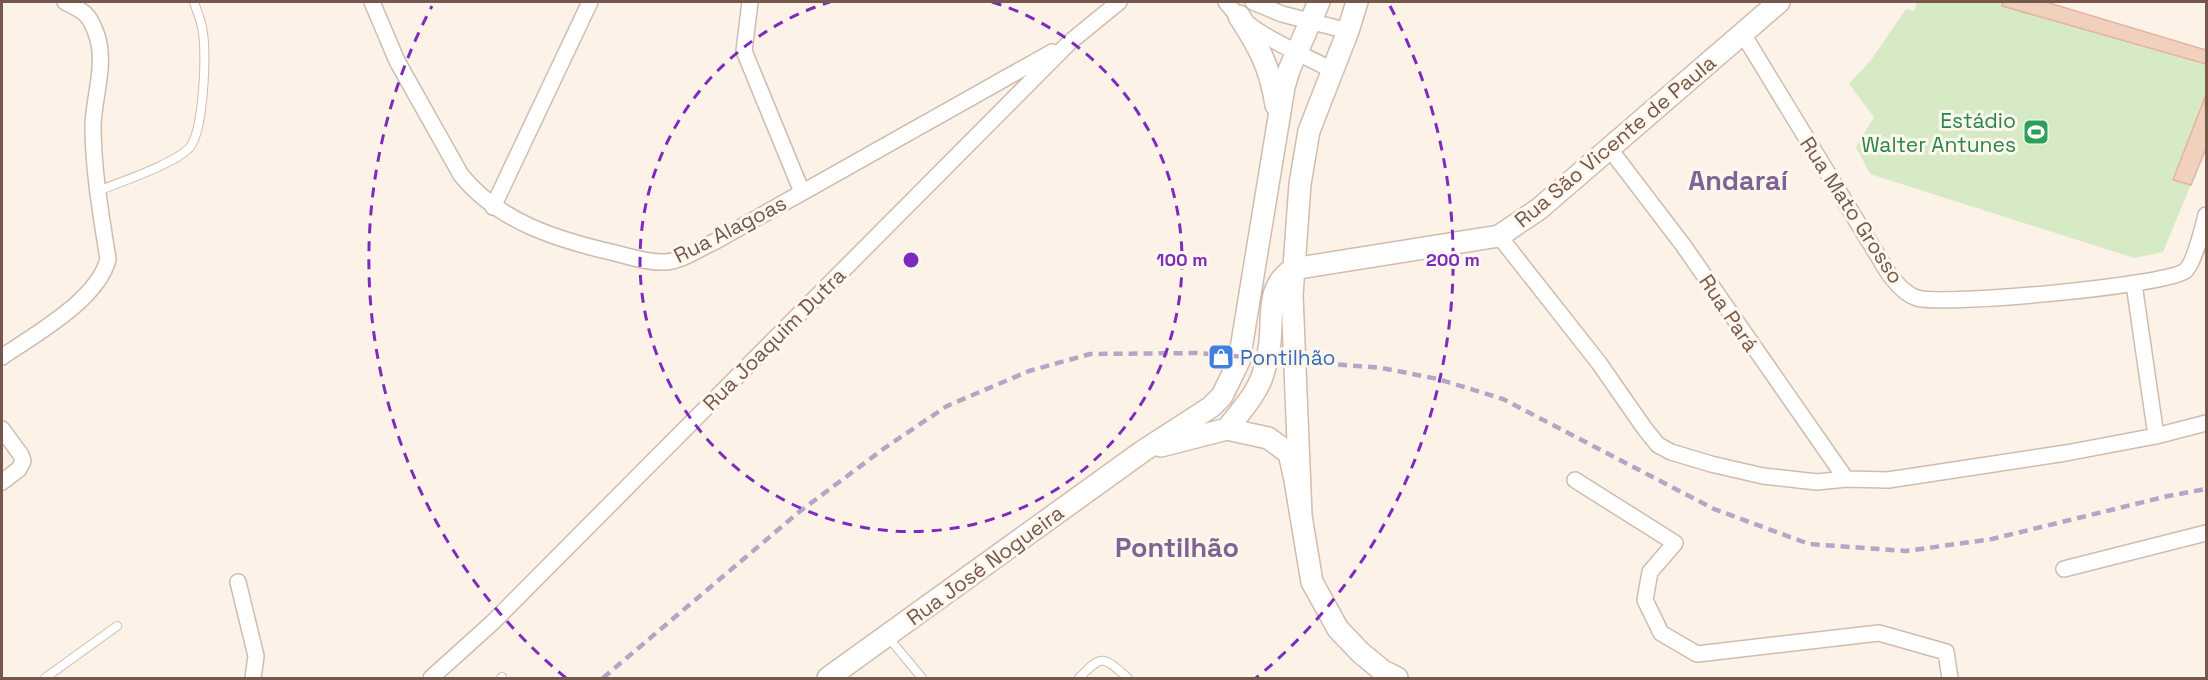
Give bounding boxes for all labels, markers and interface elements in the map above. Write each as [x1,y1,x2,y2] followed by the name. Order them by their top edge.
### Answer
[1509,49,1721,233] street label: Rua São Vicente de Paula
[1861,107,2016,158] place label: Estádio Walter Antunes
[2021,117,2051,147] sports icon: Estádio Walter Antunes
[1794,131,1910,289] street label: Rua Mato Grosso
[1688,163,1789,198] district label: Andaraí
[669,189,791,269] street label: Rua Alagoas
[1156,248,1208,271] text: 100 m
[1426,248,1480,271] text: 200 m
[901,250,921,270] centre of rings
[697,262,851,416] street label: Rua Joaquim Dutra
[1693,269,1765,357] street label: Rua Pará
[1206,342,1236,372] shop icon: Pontilhão
[1240,344,1335,371] place label: Pontilhão
[901,499,1069,631] street label: Rua José Nogueira
[1115,530,1239,565] district label: Pontilhão

